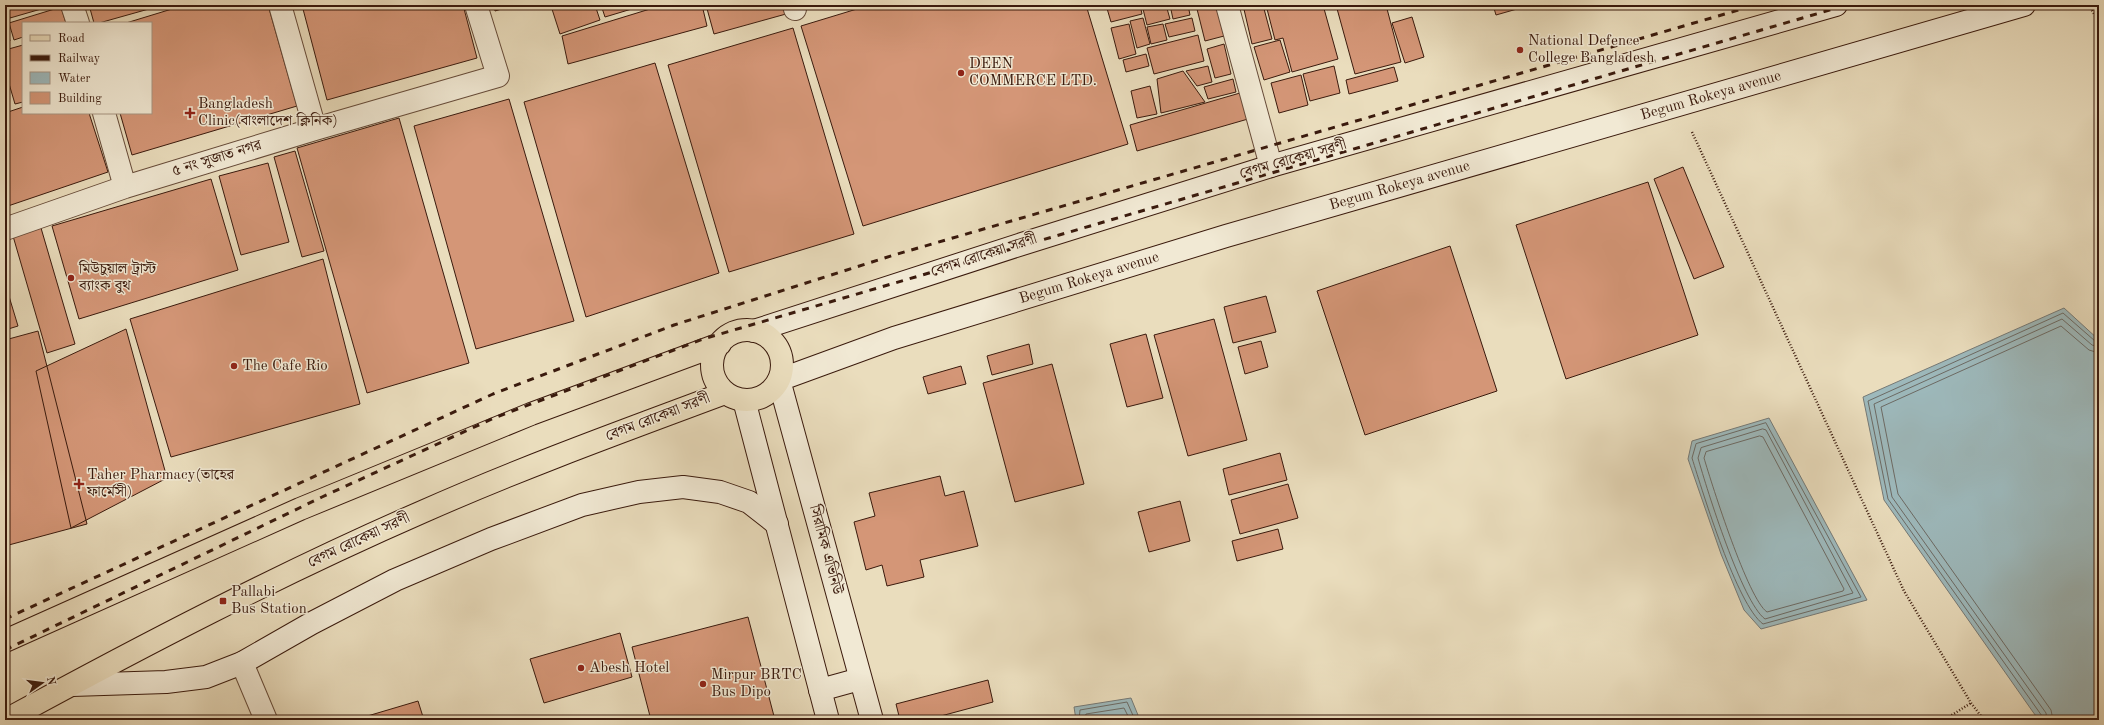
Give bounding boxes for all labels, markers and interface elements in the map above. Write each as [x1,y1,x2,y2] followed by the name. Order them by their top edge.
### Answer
[22,22,152,114] legend
[58,33,85,45] text: Road
[1528,34,1655,66] place label: National Defence College Bangladesh
[1515,45,1525,55] marker: National Defence College Bangladesh
[58,53,101,65] text: Railway
[969,57,1097,89] place label: DEEN COMMERCE LTD.
[956,68,966,78] marker: DEEN COMMERCE LTD.
[1639,68,1783,123] street label: Begum Rokeya avenue
[58,73,91,85] text: Water
[58,93,102,105] text: Building
[198,97,338,129] place label: Bangladesh Clinic(বাংলাদেশ ক্লিনিক)
[185,108,195,118] marker: Bangladesh Clinic(বাংলাদেশ ক্লিনিক)
[1237,136,1348,182] street label: বেগম রোকেয়া সরণী
[170,138,265,180] street label: ৫ নং সুজাত নগর
[1328,158,1472,213] street label: Begum Rokeya avenue
[929,230,1039,280] street label: বেগম রোকেয়া সরণী
[1017,249,1161,307] street label: Begum Rokeya avenue
[78,259,157,294] place label: মিউচুয়াল ট্রাস্ট ব্যাংক বুথ
[66,273,76,283] marker: মিউচুয়াল ট্রাস্ট ব্যাংক বুথ
[242,359,328,374] place label: The Cafe Rio
[229,361,239,371] marker: The Cafe Rio
[603,389,712,445] street label: বেগম রোকেয়া সরণী
[86,468,235,500] place label: Taher Pharmacy(তাহের ফার্মেসী)
[74,479,84,489] marker: Taher Pharmacy(তাহের ফার্মেসী)
[806,502,847,597] street label: সিরামিক এভিনিউ
[305,509,412,571] street label: বেগম রোকেয়া সরণী
[231,585,307,617] place label: Pallabi Bus Station
[218,596,228,606] marker: Pallabi Bus Station
[589,661,669,676] place label: Abesh Hotel
[22,663,62,703] north arrow
[576,663,586,673] marker: Abesh Hotel
[711,668,802,700] place label: Mirpur BRTC Bus Dipo
[44,676,57,687] text: N
[698,679,708,689] marker: Mirpur BRTC Bus Dipo

